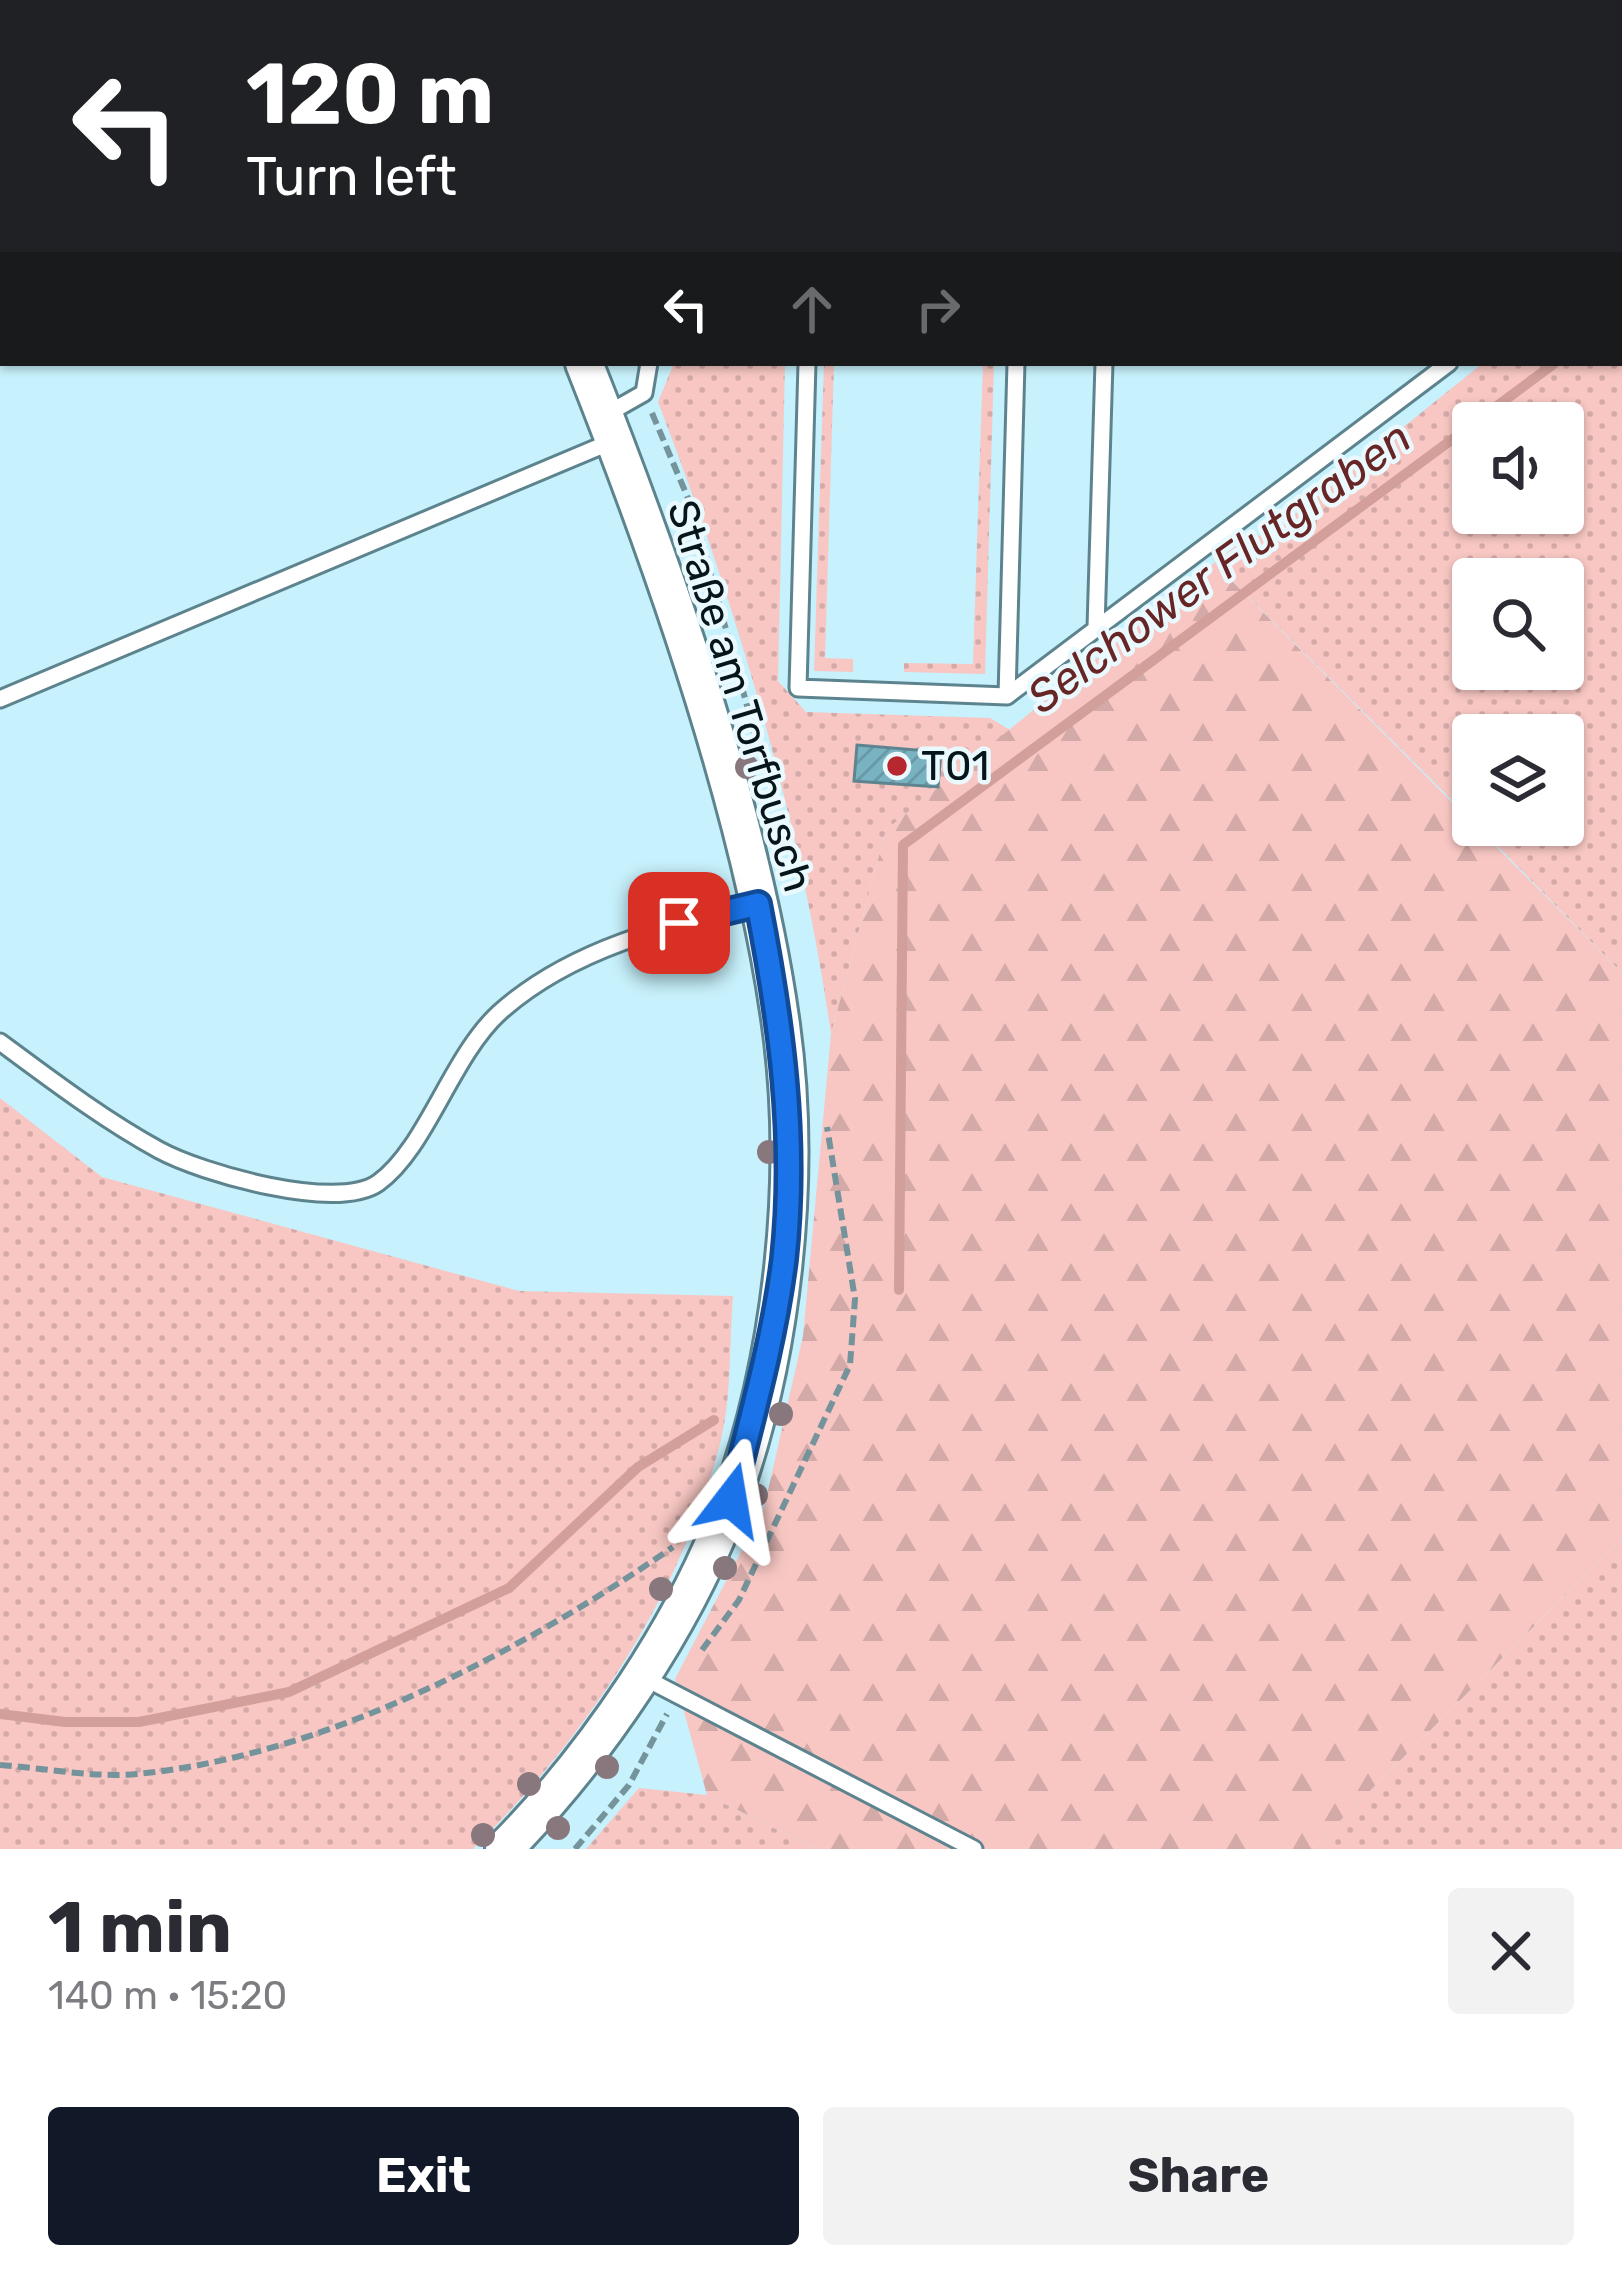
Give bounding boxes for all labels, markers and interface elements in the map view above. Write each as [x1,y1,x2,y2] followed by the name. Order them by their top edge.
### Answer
[246,44,494,144] text: 120 m
[48,48,204,204] icon: left
[246,145,457,209] text: Turn left
[653,276,719,342] icon: left
[779,276,845,342] icon: ahead
[905,276,971,342] icon: right
[1452,402,1584,846] map controls
[1452,402,1584,534] button: sound
[1017,410,1421,724] water label: Selchower Flutgraben
[657,494,823,898] street label: Straße am Torfbusch
[1452,558,1584,690] button: search
[1452,714,1584,846] button: layers
[921,741,990,791] place label: T01
[884,753,910,779] marker: T01
[628,872,730,974] pin
[646,890,712,956] icon: arrive
[668,1437,794,1563] position arrow
[48,1885,232,1970] text: 1 min
[1448,1888,1574,2014] button: close
[48,1973,287,2019] text: 140 m · 15:20
[48,2107,799,2245] button: Exit
[823,2107,1574,2245] button: Share

